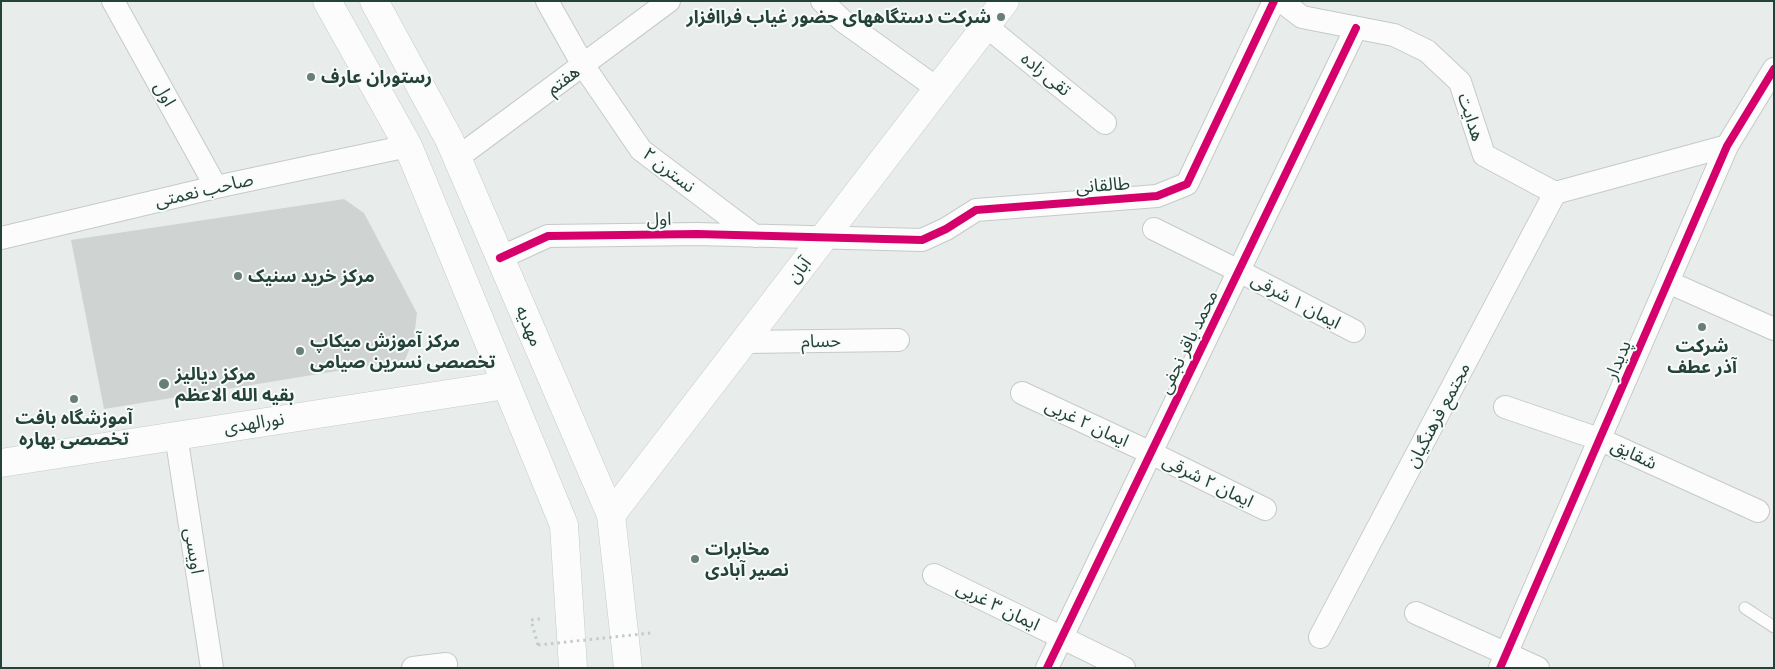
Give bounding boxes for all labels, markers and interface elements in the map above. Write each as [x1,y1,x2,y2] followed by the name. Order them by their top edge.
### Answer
[686,6,991,28] place label: شرکت دستگاههای حضور غیاب فراافزار
[995,11,1007,23] marker: شرکت دستگاههای حضور غیاب فراافزار
[1017,47,1075,101] street label: تقی زاده
[542,61,584,99] street label: هفتم
[321,66,432,88] place label: رستوران عارف
[305,71,317,83] marker: رستوران عارف
[150,78,180,110] street label: اول
[1453,90,1489,144] street label: هدایت
[638,143,700,197] street label: نسترن ۲
[153,168,255,212] street label: صاحب نعمتی
[1075,172,1131,198] street label: طالقانی
[646,208,672,230] street label: اول
[782,253,816,287] street label: آبان
[248,265,375,287] place label: مرکز خرید سنیک
[1248,268,1344,334] street label: ایمان ۱ شرقی
[232,270,244,282] marker: مرکز خرید سنیک
[1154,287,1222,397] street label: محمد باقر نجفی
[511,302,547,350] street label: مهدیه
[1696,321,1708,333] marker: شرکت آذر عطف
[310,330,495,372] place label: مرکز آموزش میکاپ تخصصی نسرین صیامی
[801,330,841,352] street label: حسام
[1667,335,1737,378] place label: شرکت آذر عطف
[1600,337,1636,383] street label: پدیدار
[294,345,306,357] marker: مرکز آموزش میکاپ تخصصی نسرین صیامی
[1401,359,1475,471] street label: مجتمع فرهنگیان
[175,363,295,406] place label: مرکز دیالیز بقیه الله الاعظم
[157,377,171,391] marker: مرکز دیالیز بقیه الله الاعظم
[68,393,80,405] marker: آموزشگاه بافت تخصصی بهاره
[1042,394,1132,452] street label: ایمان ۲ غربی
[15,407,133,449] place label: آموزشگاه بافت تخصصی بهاره
[222,408,286,438] street label: نورالهدی
[1608,434,1660,474] street label: شقایق
[1159,450,1257,512] street label: ایمان ۲ شرقی
[180,526,208,576] street label: اویسی
[705,538,789,580] place label: مخابرات نصیر آبادی
[689,553,701,565] marker: مخابرات نصیر آبادی
[953,577,1043,635] street label: ایمان ۳ غربی

